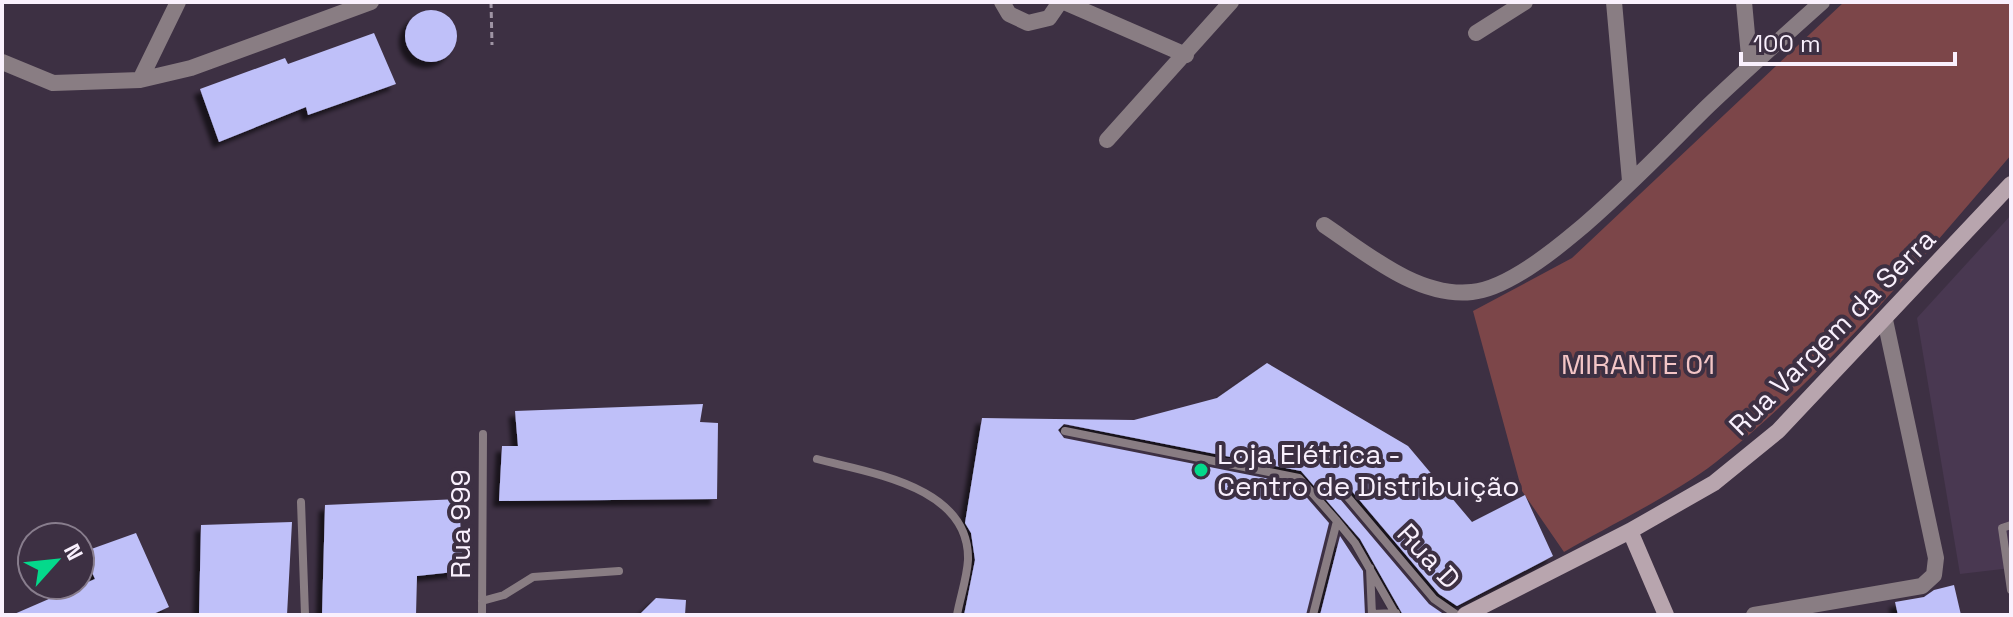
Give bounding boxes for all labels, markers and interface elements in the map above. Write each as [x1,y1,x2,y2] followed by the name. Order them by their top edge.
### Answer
[1741,16,1955,66] scale bar
[1753,28,1821,59] text: 100 m
[1721,221,1943,443] street label: Rua Vargem da Serra
[1561,346,1715,382] park label: MIRANTE 01
[1217,436,1520,504] place label: Loja Elétrica - Centro de Distribuição
[1192,461,1210,479] marker: Loja Elétrica - Centro de Distribuição
[442,469,478,579] street label: Rua 999
[1390,516,1468,596] street label: Rua D
[16,521,96,601] north arrow
[58,539,90,565] text: N

